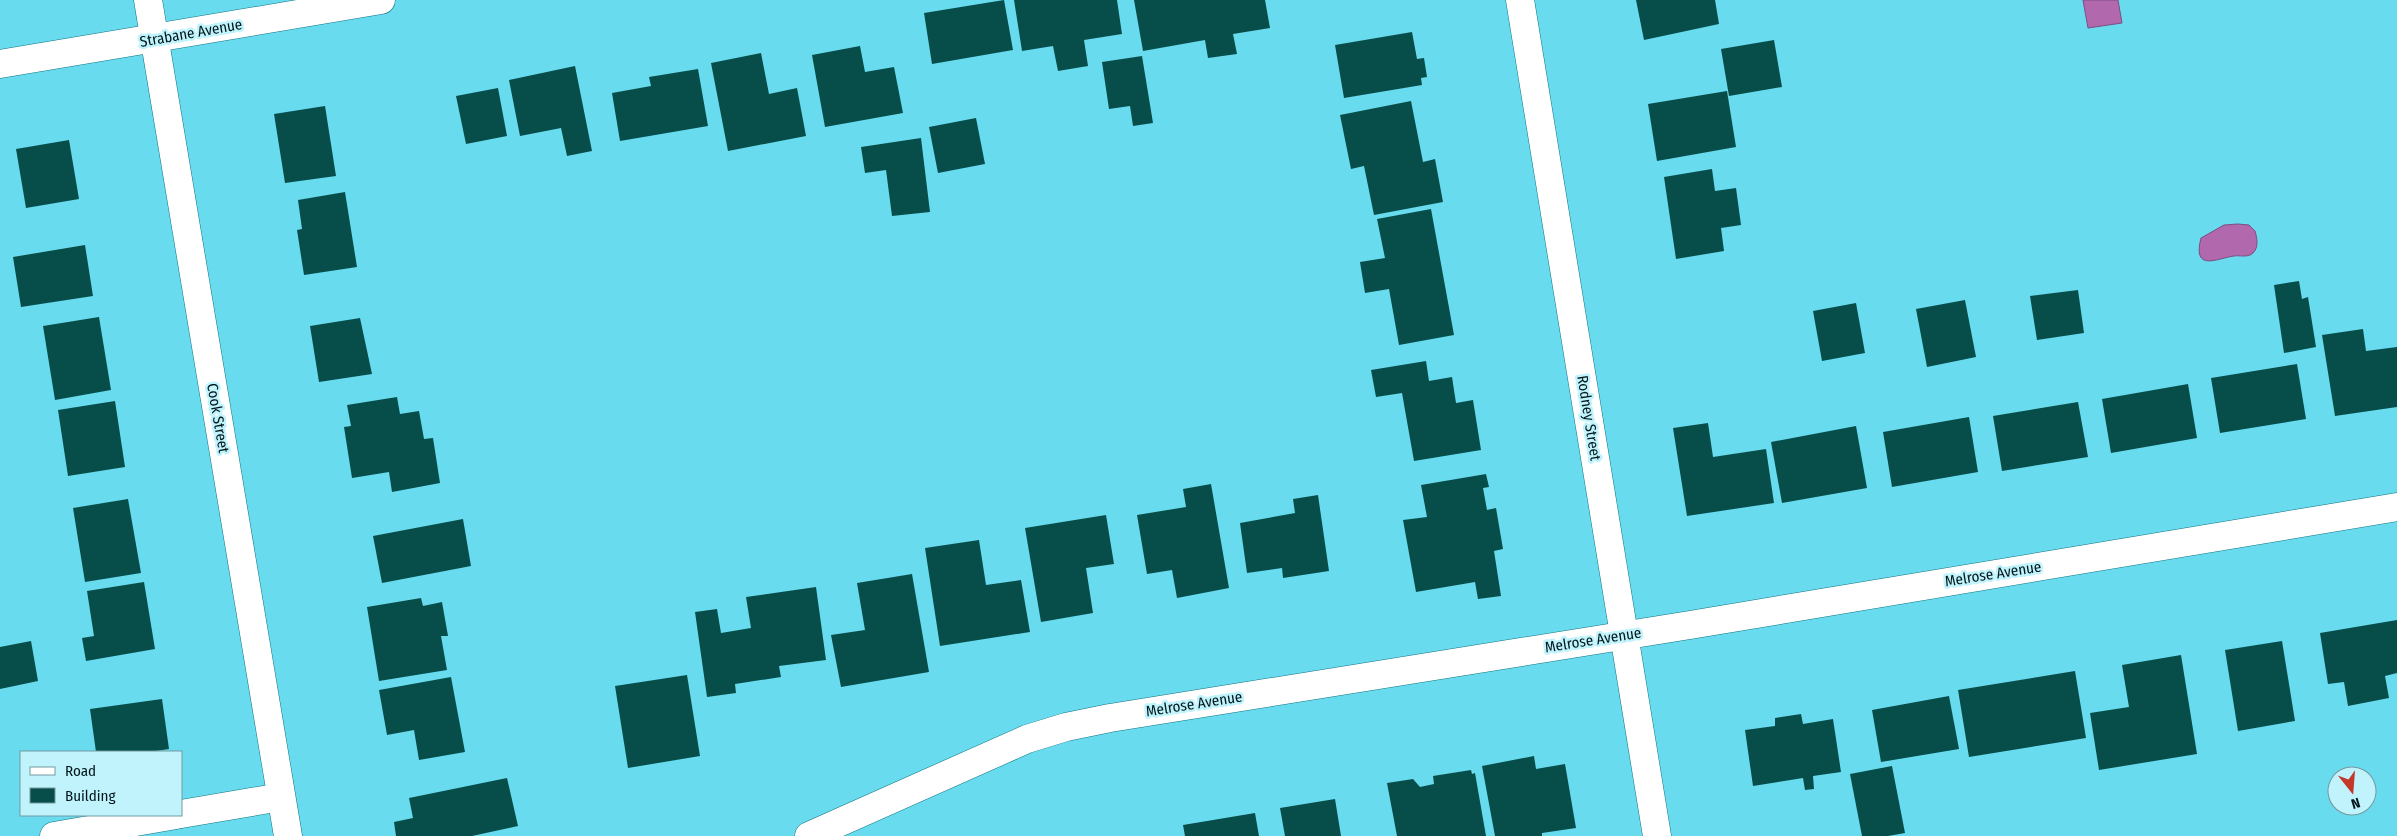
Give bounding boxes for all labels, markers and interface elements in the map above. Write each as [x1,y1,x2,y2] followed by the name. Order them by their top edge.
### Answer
[138,15,244,51] street label: Strabane Avenue
[1573,374,1605,462] street label: Rodney Street
[203,382,233,454] street label: Cook Street
[1944,558,2042,590] street label: Melrose Avenue
[1544,624,1642,656] street label: Melrose Avenue
[1145,688,1243,720] street label: Melrose Avenue
[20,751,182,816] legend
[65,762,96,780] text: Road
[2327,766,2377,816] north arrow
[65,787,116,805] text: Building
[2349,794,2362,812] text: N

